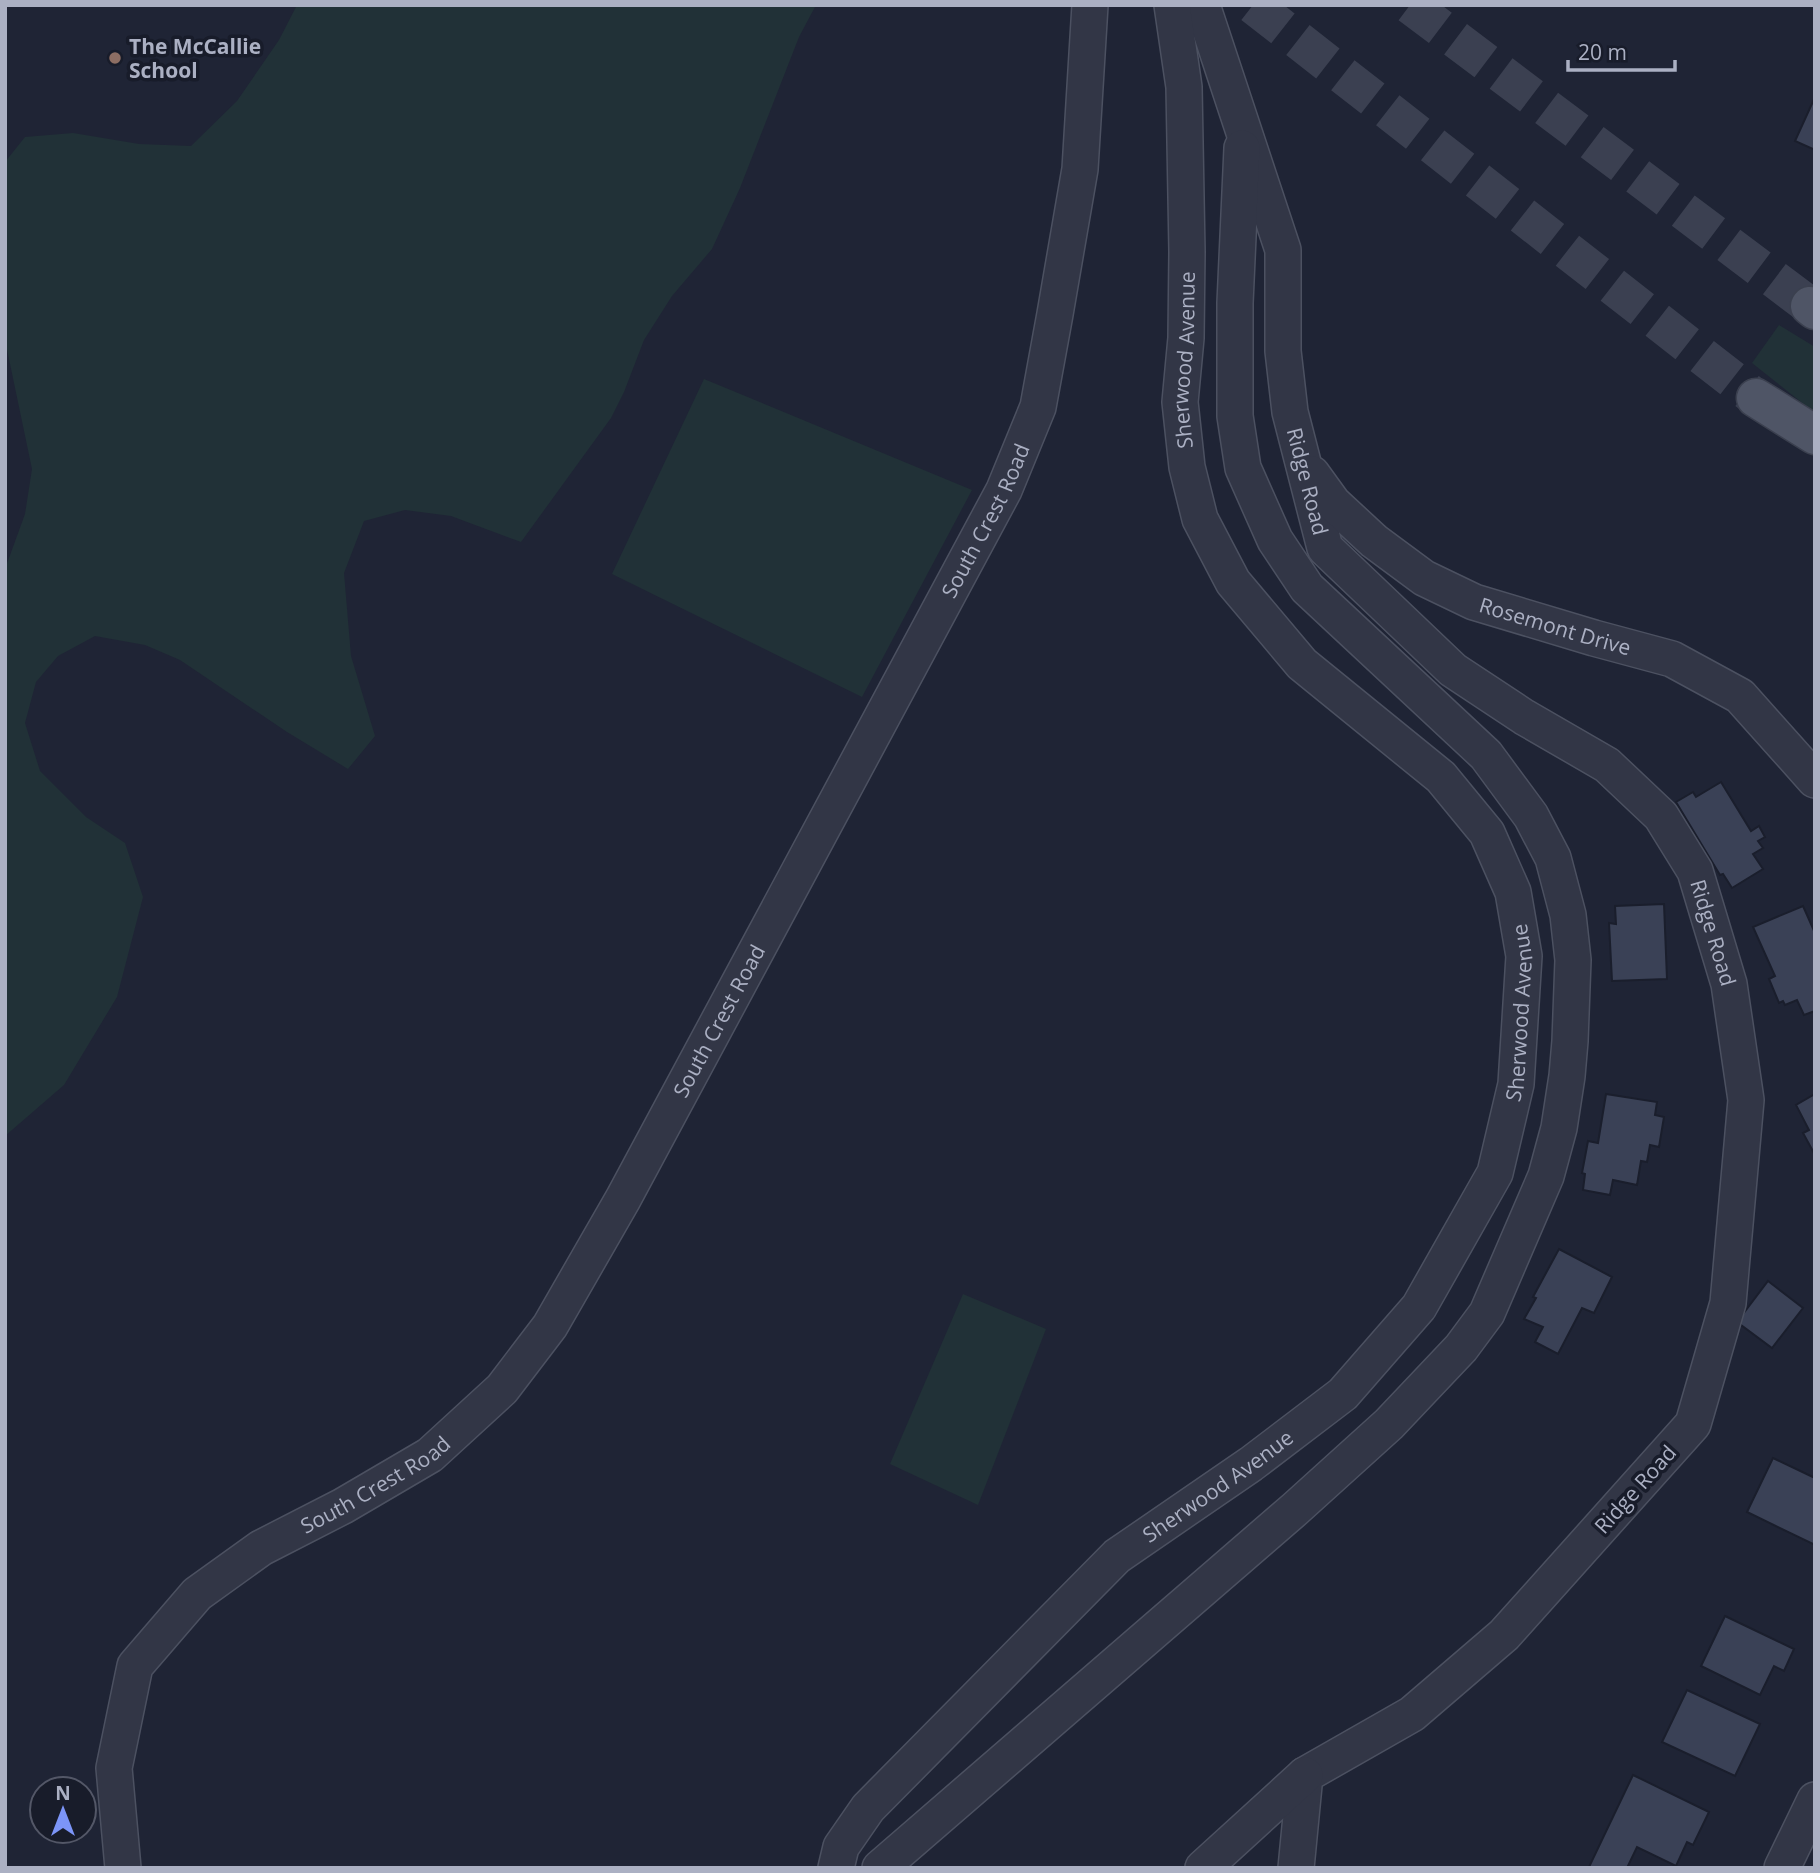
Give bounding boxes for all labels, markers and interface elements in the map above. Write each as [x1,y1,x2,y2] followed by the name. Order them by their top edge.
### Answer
[1568,28,1675,72] scale bar
[129,32,261,84] place label: The McCallie School
[1578,38,1627,66] text: 20 m
[107,50,123,66] marker: The McCallie School
[1166,271,1201,450] street label: Sherwood Avenue
[1281,425,1335,538] street label: Ridge Road
[935,439,1036,603] street label: South Crest Road
[1476,590,1634,661] street label: Rosemont Drive
[1684,876,1743,989] street label: Ridge Road
[1498,922,1539,1104] street label: Sherwood Avenue
[666,939,771,1102] street label: South Crest Road
[1137,1423,1299,1548] street label: Sherwood Avenue
[295,1429,456,1540] street label: South Crest Road
[1588,1439,1682,1539] street label: Ridge Road
[28,1775,98,1845] north arrow
[55,1780,71,1806] text: N

